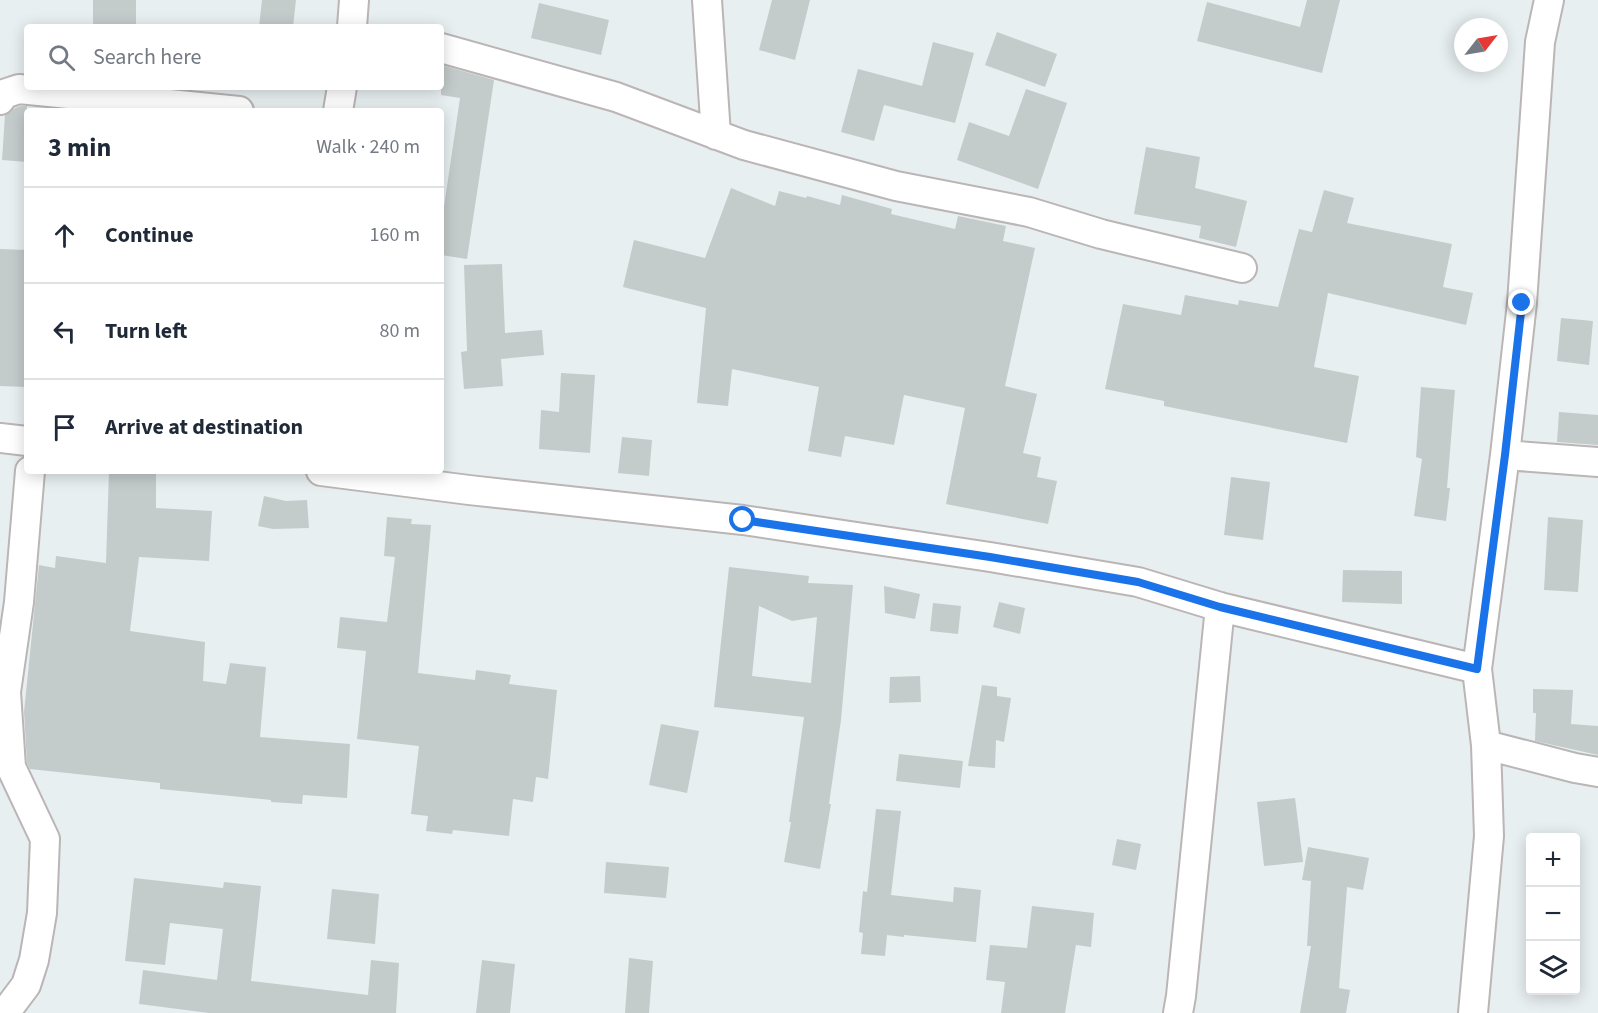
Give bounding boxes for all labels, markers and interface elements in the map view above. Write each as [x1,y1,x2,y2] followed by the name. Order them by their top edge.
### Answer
[1454,18,1508,72] north arrow
[24,24,444,90] search box
[45,41,78,74] icon: search
[93,41,201,73] text: Search here
[48,129,111,166] text: 3 min
[316,133,420,161] text: Walk · 240 m
[48,219,81,252] icon: ahead
[105,219,194,251] text: Continue
[370,221,420,249] text: 160 m
[1508,289,1534,315] route end
[48,315,81,348] icon: left
[105,315,187,347] text: Turn left
[380,317,420,345] text: 80 m
[48,411,81,444] icon: arrive
[105,411,303,443] text: Arrive at destination
[729,506,755,532] route start
[1526,833,1580,995] map controls
[1526,833,1580,887] button: +
[1526,887,1580,941] button: −
[1526,941,1580,995] button: layers

